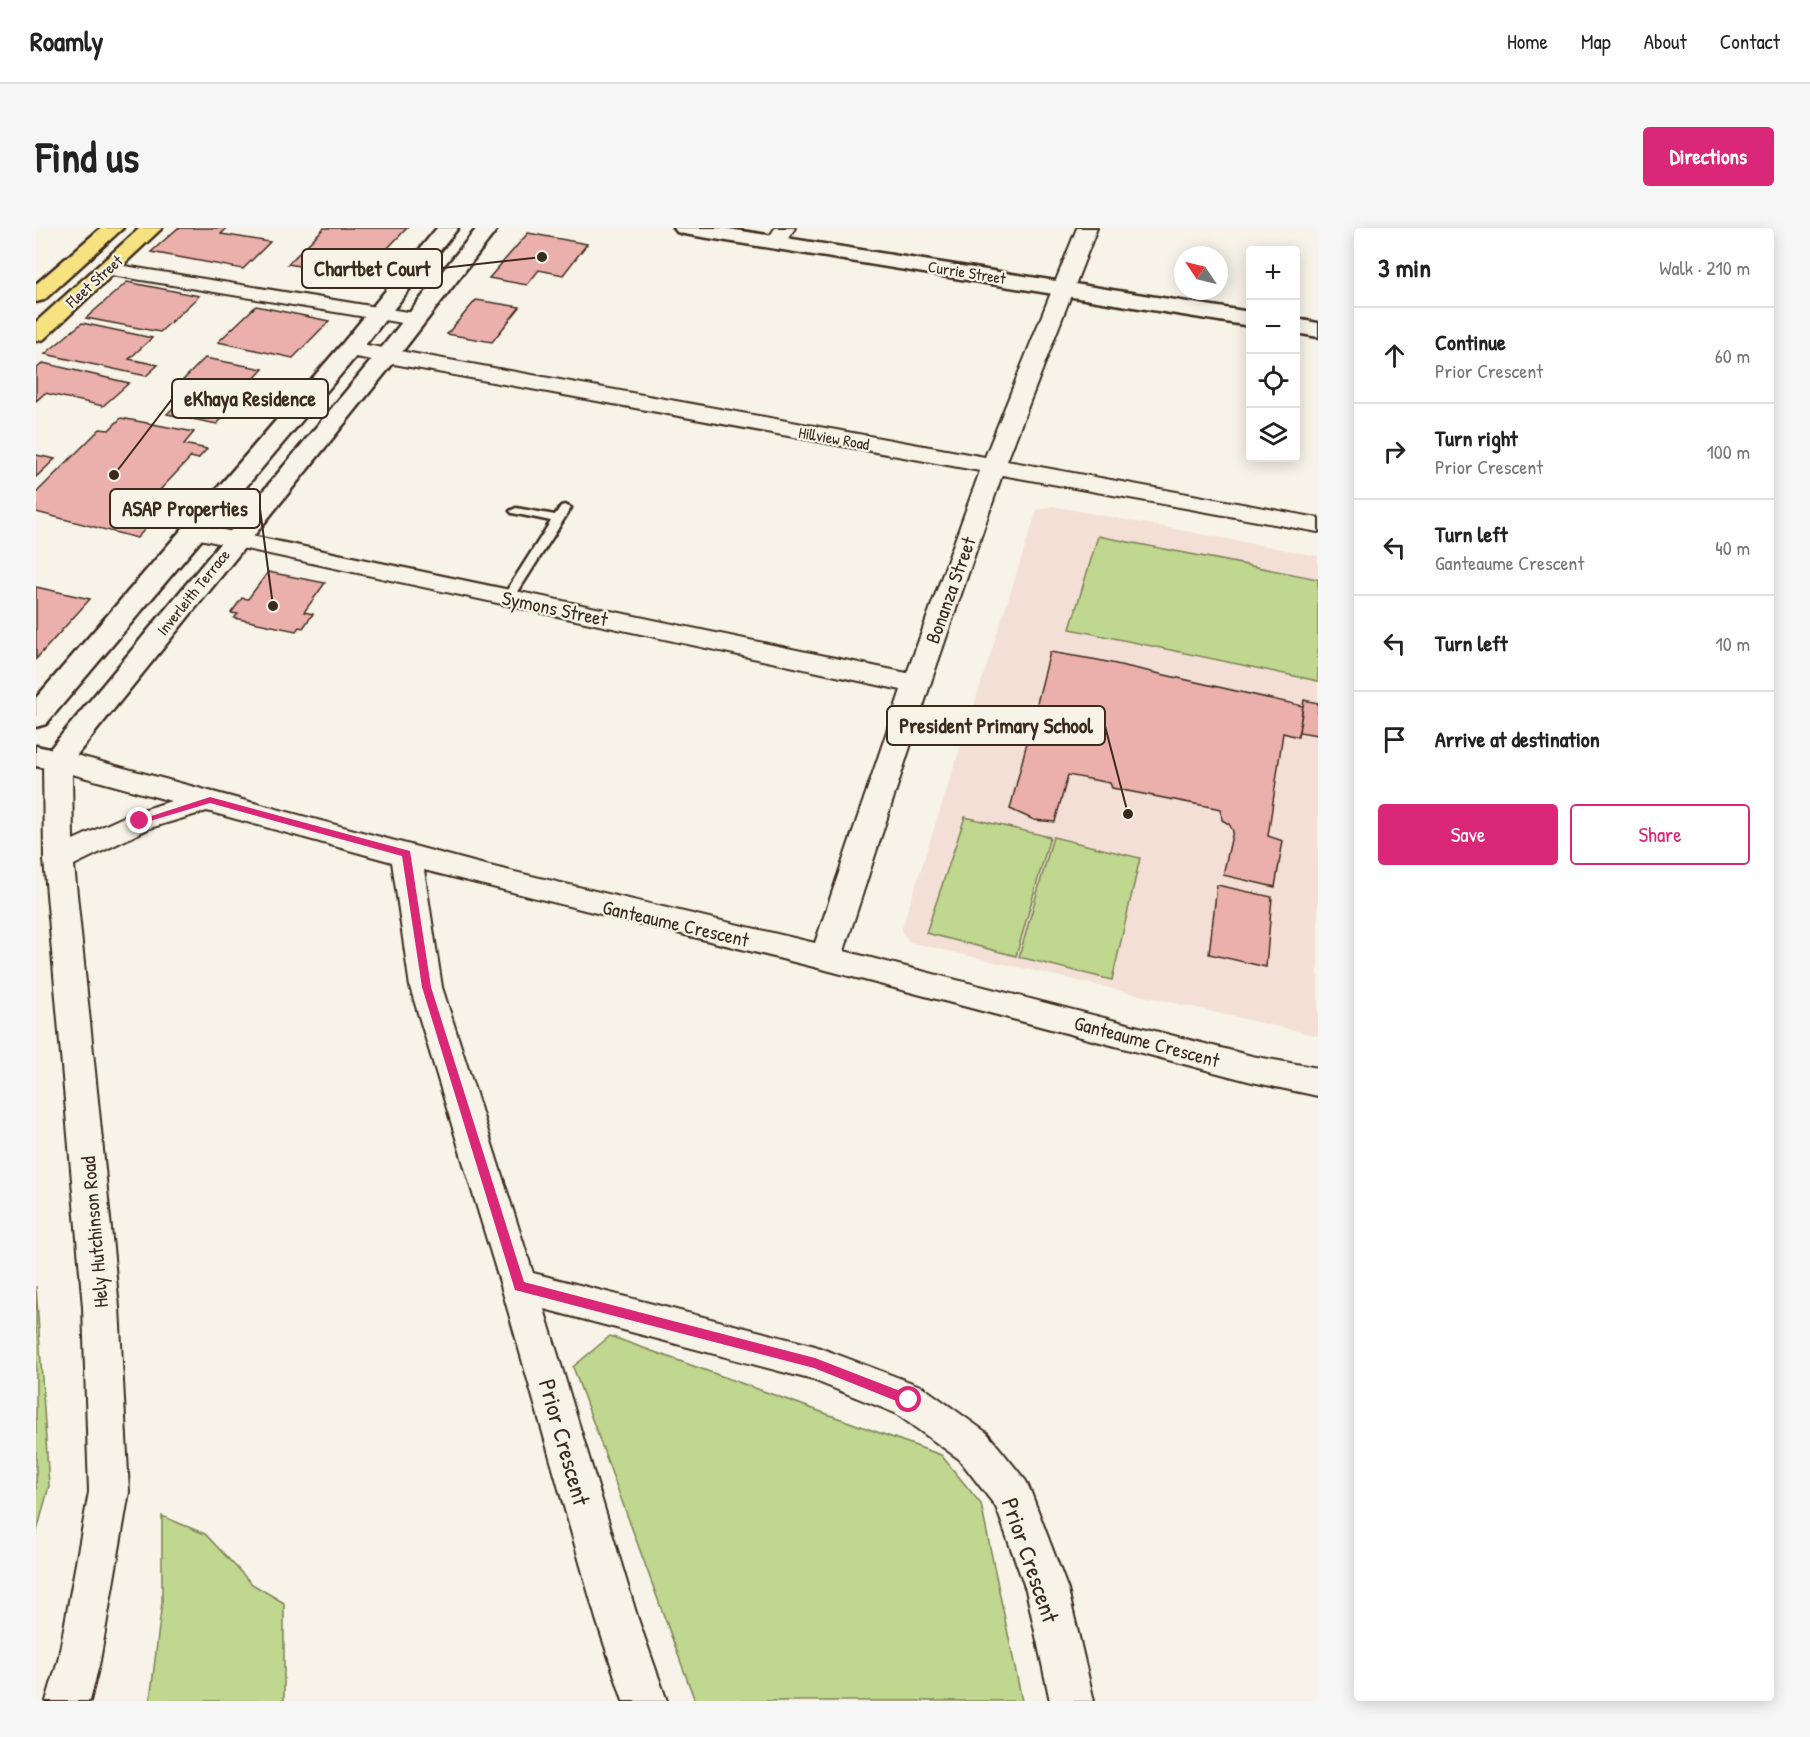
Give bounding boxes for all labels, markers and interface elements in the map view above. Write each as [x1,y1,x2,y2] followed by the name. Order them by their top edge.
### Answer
[30,22,103,60] text: Roamly
[1507,27,1548,56] text: Home
[1581,27,1611,56] text: Map
[1644,27,1687,56] text: About
[1720,27,1780,56] text: Contact
[1643,127,1774,186] button: Directions
[36,128,139,185] text: Find us
[1174,246,1228,300] north arrow
[1246,246,1300,462] map controls
[1246,246,1300,300] button: +
[60,249,128,313] street label: Fleet Street
[302,249,442,288] callout: Chartbet Court
[1378,250,1431,285] text: 3 min
[314,254,431,283] text: Chartbet Court
[1659,254,1750,281] text: Walk · 210 m
[927,255,1008,289] street label: Currie Street
[1246,300,1300,354] button: −
[1435,327,1506,357] text: Continue
[1378,339,1411,372] icon: ahead
[1715,342,1750,369] text: 60 m
[1246,354,1300,408] button: locate
[1435,357,1543,384] text: Prior Crescent
[172,379,328,418] callout: eKhaya Residence
[184,384,316,414] text: eKhaya Residence
[1246,408,1300,462] button: layers
[797,421,871,455] street label: Hillview Road
[1435,423,1518,453] text: Turn right
[1378,435,1411,468] icon: right
[1707,438,1750,465] text: 100 m
[1435,453,1543,480] text: Prior Crescent
[110,489,260,528] callout: ASAP Properties
[122,494,248,524] text: ASAP Properties
[1435,519,1508,549] text: Turn left
[1378,531,1411,564] icon: left
[918,532,982,647] street label: Bonanza Street
[1715,534,1750,561] text: 40 m
[151,544,235,640] street label: Inverleith Terrace
[1435,549,1584,576] text: Ganteaume Crescent
[500,584,611,633] street label: Symons Street
[1378,627,1411,660] icon: left
[1435,628,1508,658] text: Turn left
[1716,630,1750,657] text: 10 m
[887,706,1105,745] callout: President Primary School
[899,711,1093,741] text: President Primary School
[1378,723,1411,756] icon: arrive
[1435,724,1600,754] text: Arrive at destination
[1378,804,1558,865] button: Save
[1570,804,1750,865] button: Share
[126,807,152,833] route end
[600,893,753,953] street label: Ganteaume Crescent
[1071,1009,1224,1074] street label: Ganteaume Crescent
[74,1155,114,1309] street label: Hely Hutchinson Road
[532,1375,598,1509] street label: Prior Crescent
[895,1386,921,1412] route start
[995,1493,1067,1627] street label: Prior Crescent

